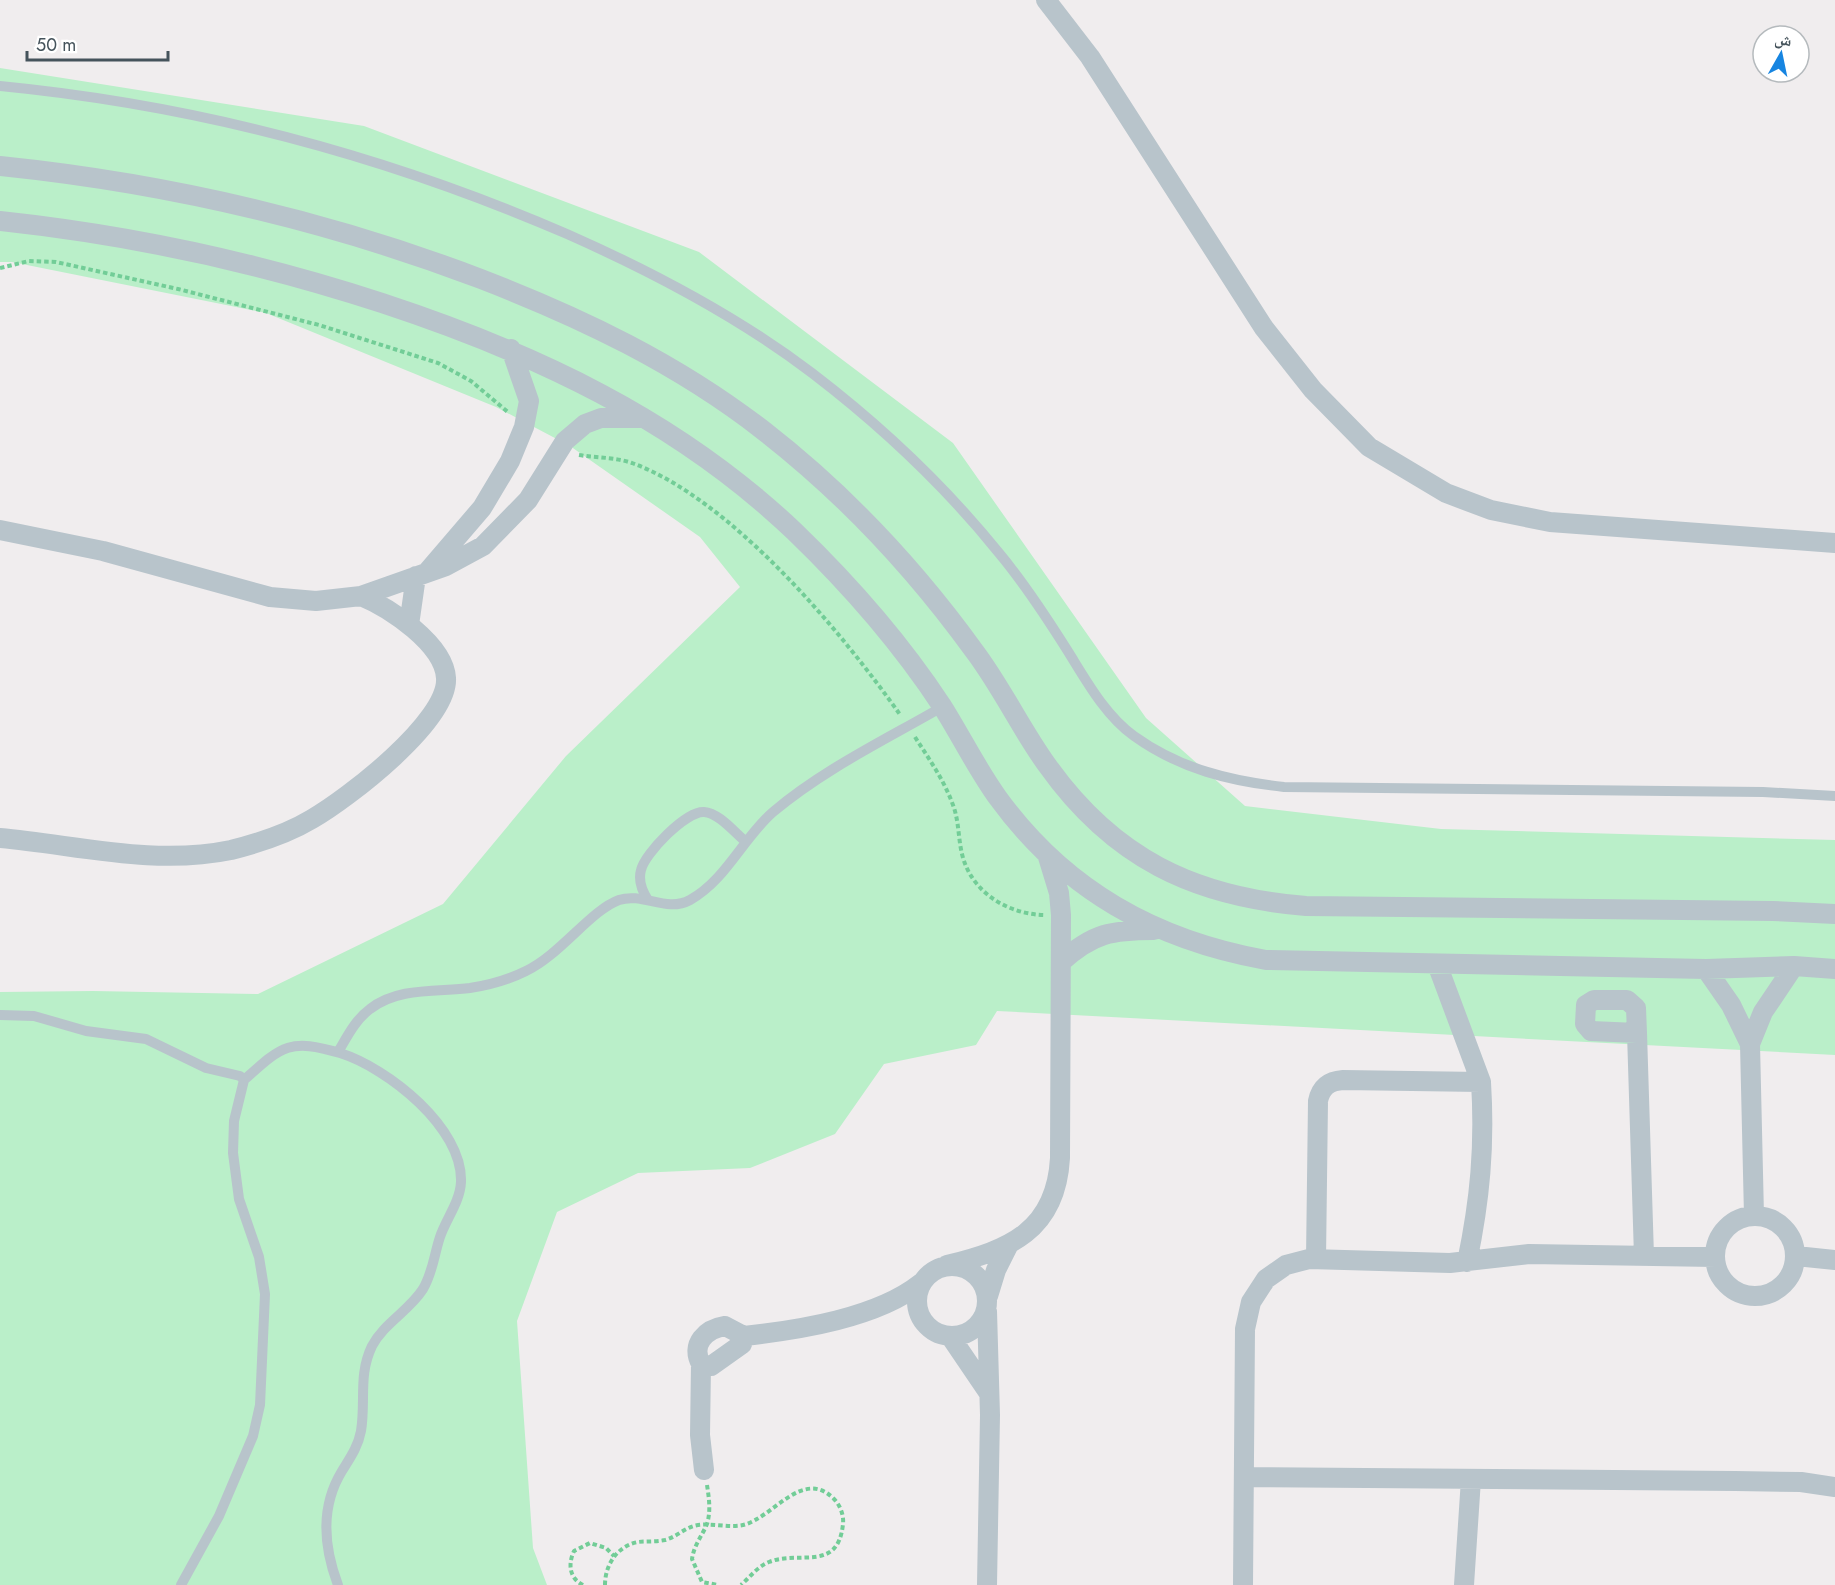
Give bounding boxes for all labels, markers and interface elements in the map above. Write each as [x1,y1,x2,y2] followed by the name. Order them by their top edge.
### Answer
[27,24,168,62] scale bar
[1751,24,1811,84] north arrow
[1773,27,1793,52] text: ش
[36,32,76,58] text: 50 m

